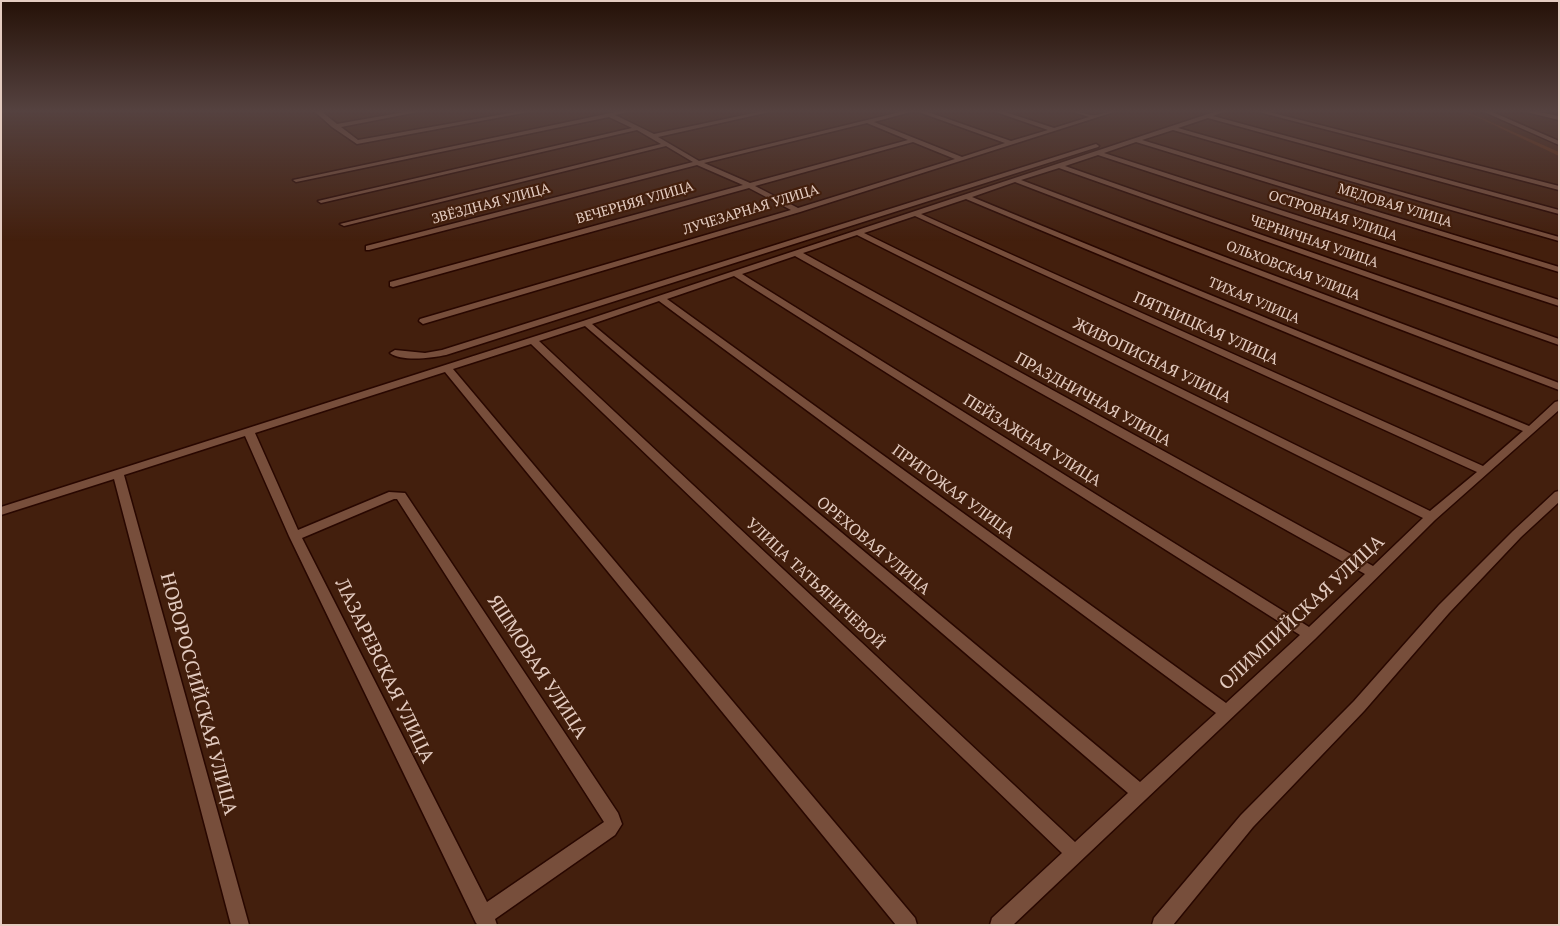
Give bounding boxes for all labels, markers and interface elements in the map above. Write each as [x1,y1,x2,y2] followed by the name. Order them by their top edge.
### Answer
[574,178,696,228] street label: ВЕЧЕРНЯЯ УЛИЦА
[430,180,552,228] street label: ЗВЁЗДНАЯ УЛИЦА
[681,181,821,239] street label: ЛУЧЕЗАРНАЯ УЛИЦА
[1336,181,1454,231] street label: МЕДОВАЯ УЛИЦА
[1266,187,1400,245] street label: ОСТРОВНАЯ УЛИЦА
[1247,212,1381,272] street label: ЧЕРНИЧНАЯ УЛИЦА
[1223,238,1363,304] street label: ОЛЬХОВСКАЯ УЛИЦА
[1206,274,1302,328] street label: ТИХАЯ УЛИЦА
[1131,288,1281,370] street label: ПЯТНИЦКАЯ УЛИЦА
[1070,314,1234,408] street label: ЖИВОПИСНАЯ УЛИЦА
[1011,349,1175,451] street label: ПРАЗДНИЧНАЯ УЛИЦА
[960,391,1104,491] street label: ПЕЙЗАЖНАЯ УЛИЦА
[888,441,1018,543] street label: ПРИГОЖАЯ УЛИЦА
[812,493,934,599] street label: ОРЕХОВАЯ УЛИЦА
[741,515,889,653] street label: УЛИЦА ТАТЬЯНИЧЕВОЙ
[1215,531,1389,695] street label: ОЛИМПИЙСКАЯ УЛИЦА
[155,570,241,818] street label: НОВОРОССИЙСКАЯ УЛИЦА
[329,575,439,767] street label: ЛАЗАРЕВСКАЯ УЛИЦА
[482,591,592,743] street label: ЯШМОВАЯ УЛИЦА

